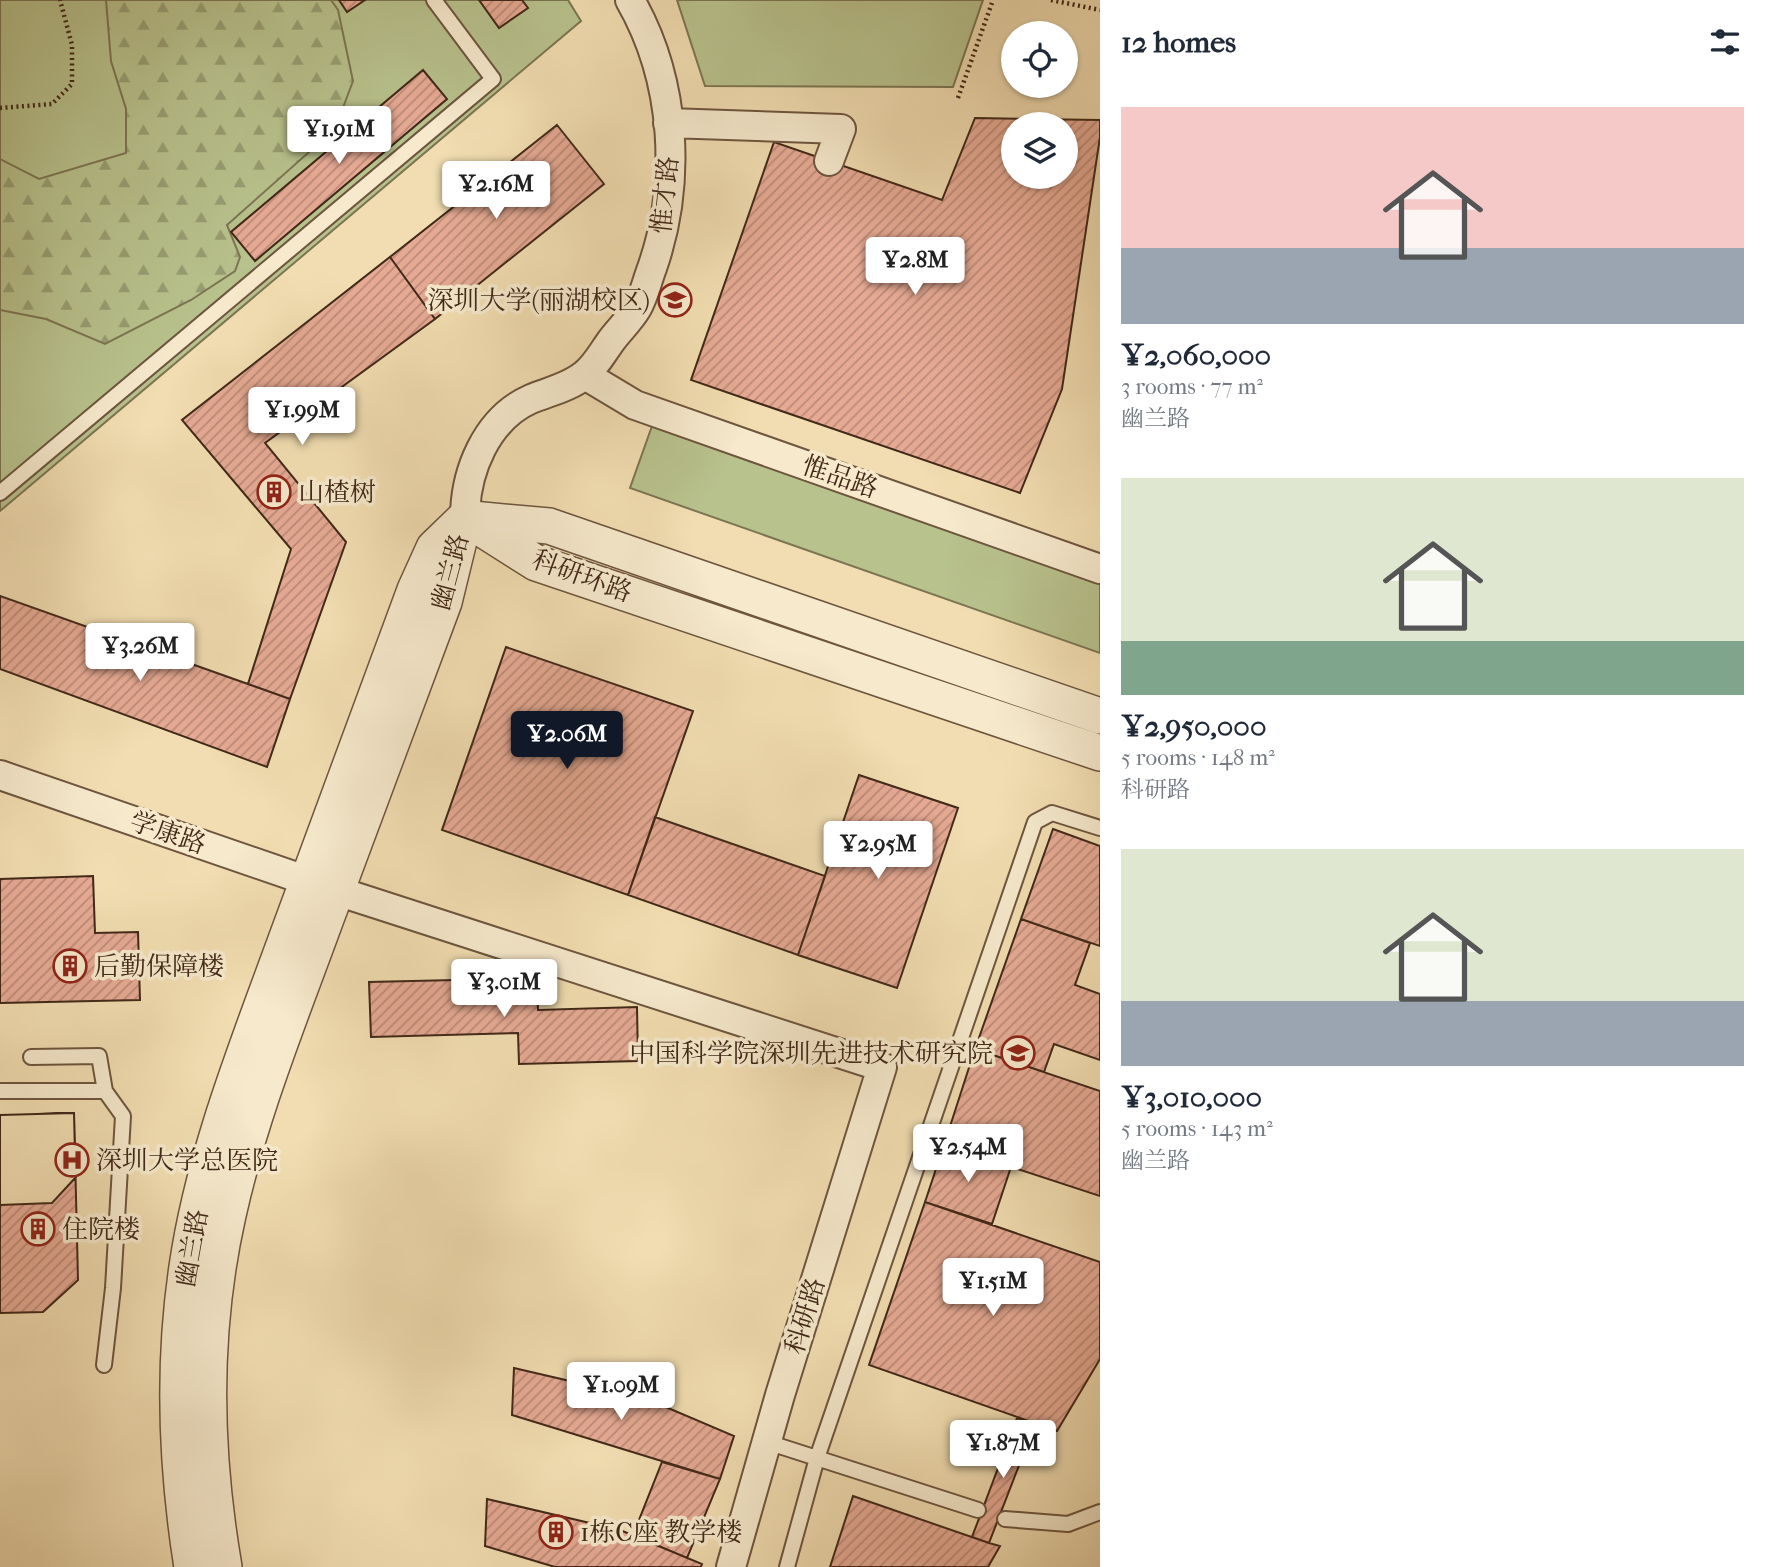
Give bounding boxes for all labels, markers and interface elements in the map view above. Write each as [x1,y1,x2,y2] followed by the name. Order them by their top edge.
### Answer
[1001,21,1078,189] map controls
[1001,21,1078,98] button: locate
[1706,23,1744,61] icon: filters
[1121,25,1236,60] text: 12 homes
[282,106,396,166] pin: ¥1.91M
[1001,112,1078,189] button: layers
[303,115,375,142] text: ¥1.91M
[1370,152,1496,278] icon: home
[646,155,684,235] street label: 惟才路
[439,162,553,221] pin: ¥2.16M
[458,170,534,197] text: ¥2.16M
[866,238,964,297] pin: ¥2.8M
[882,246,948,273] text: ¥2.8M
[656,281,694,319] school or university icon: 深圳大学(丽湖校区)
[428,285,650,316] place label: 深圳大学(丽湖校区)
[1121,338,1271,373] text: ¥2,060,000
[1121,373,1263,400] text: 3 rooms · 77 m²
[245,388,359,447] pin: ¥1.99M
[264,396,340,423] text: ¥1.99M
[1121,405,1190,432] text: 幽兰路
[798,450,882,504] street label: 惟品路
[255,473,293,511] building icon: 山楂树
[298,477,376,508] place label: 山楂树
[1370,523,1496,649] icon: home
[425,530,475,614] street label: 幽兰路
[528,544,636,608] street label: 科研环路
[83,624,197,683] pin: ¥3.26M
[101,632,179,659] text: ¥3.26M
[1121,709,1266,744] text: ¥2,950,000
[510,712,624,771] pin: ¥2.06M
[527,720,607,747] text: ¥2.06M
[1121,744,1275,771] text: 5 rooms · 148 m²
[1121,776,1190,803] text: 科研路
[126,806,210,860] street label: 学康路
[821,822,935,881] pin: ¥2.95M
[840,830,916,857] text: ¥2.95M
[1370,894,1496,1020] icon: home
[51,947,89,985] building icon: 后勤保障楼
[94,951,224,982] place label: 后勤保障楼
[447,960,561,1019] pin: ¥3.01M
[467,968,541,995] text: ¥3.01M
[999,1034,1037,1072] school or university icon: 中国科学院深圳先进技术研究院
[629,1038,993,1069] place label: 中国科学院深圳先进技术研究院
[1121,1080,1262,1115] text: ¥3,010,000
[1121,1115,1273,1142] text: 5 rooms · 143 m²
[911,1124,1025,1184] pin: ¥2.54M
[929,1133,1007,1160] text: ¥2.54M
[53,1141,91,1179] hospital icon: 深圳大学总医院
[96,1145,278,1176] place label: 深圳大学总医院
[1121,1147,1190,1174] text: 幽兰路
[170,1207,214,1289] street label: 幽兰路
[19,1210,57,1248] building icon: 住院楼
[62,1214,140,1245] place label: 住院楼
[936,1258,1050,1318] pin: ¥1.51M
[959,1267,1027,1294] text: ¥1.51M
[779,1274,831,1358] street label: 科研路
[564,1362,678,1422] pin: ¥1.09M
[583,1371,659,1398] text: ¥1.09M
[946,1420,1060,1480] pin: ¥1.87M
[966,1429,1040,1456] text: ¥1.87M
[537,1513,575,1551] building icon: 1栋C座 教学楼
[580,1517,742,1548] place label: 1栋C座 教学楼

